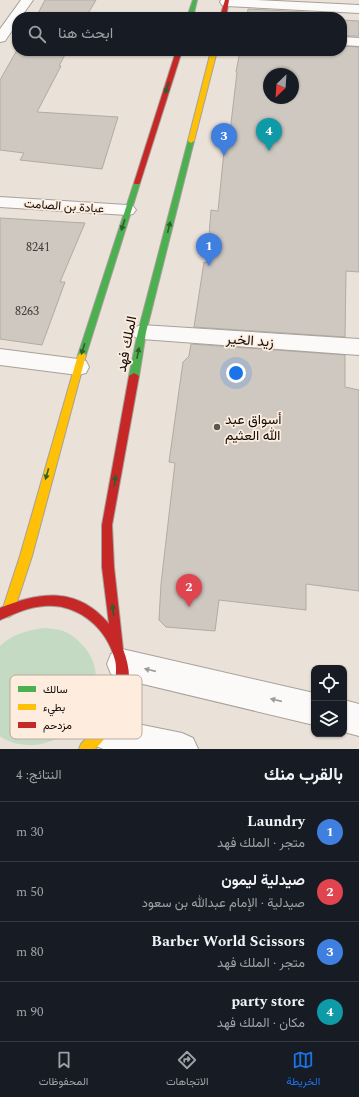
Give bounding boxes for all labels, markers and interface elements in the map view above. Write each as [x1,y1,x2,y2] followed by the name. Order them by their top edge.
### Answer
[12,12,347,56] search box
[58,22,113,45] text: ابحث هنا
[26,23,48,45] icon: search
[263,68,299,104] north arrow
[164,82,170,94] one-way arrow
[256,118,282,151] pin: 4
[211,123,237,156] pin: 3
[23,194,105,219] street label: عبادة بن الصامت
[119,220,125,232] one-way arrow
[166,220,172,233] one-way arrow
[196,233,222,266] pin: 1
[26,238,50,257] house number: 8241
[15,302,39,321] house number: 8263
[111,314,142,374] street label: الملك فهد
[224,328,275,353] street label: زيد الخير
[80,343,86,355] one-way arrow
[135,347,141,359] one-way arrow
[226,363,246,383] your location
[225,409,282,446] place label: أسواق عبد الله العثيم
[212,422,222,432] marker: أسواق عبد الله العثيم
[44,468,50,480] one-way arrow
[112,475,118,487] one-way arrow
[176,574,202,607] pin: 2
[110,604,116,616] one-way arrow
[311,665,347,737] map controls
[311,665,347,701] button: locate
[143,666,156,672] one-way arrow
[10,675,142,739] legend
[43,681,68,698] text: سالك
[270,697,282,703] one-way arrow
[43,699,65,717] text: بطيء
[311,701,347,737] button: layers
[43,717,72,734] text: مزدحم
[264,762,343,788] text: بالقرب منك
[16,765,61,785] text: النتائج: 4
[247,810,305,833] text: Laundry
[16,822,43,842] text: 30 m
[326,822,334,842] text: 1
[217,833,305,853] text: متجر · الملك فهد
[221,869,305,892] text: صيدلية ليمون
[16,882,43,902] text: 50 m
[326,882,334,902] text: 2
[142,893,305,913] text: صيدلية · الإمام عبدالله بن سعود
[151,930,305,953] text: Barber World Scissors
[16,942,43,962] text: 80 m
[326,942,334,962] text: 3
[217,953,305,973] text: متجر · الملك فهد
[231,990,305,1013] text: party store
[16,1002,43,1022] text: 90 m
[326,1002,334,1022] text: 4
[217,1013,305,1033] text: مكان · الملك فهد
[39,1049,88,1091] tab: المحفوظات
[166,1049,209,1091] tab: الاتجاهات
[286,1049,320,1091] tab: الخريطة

